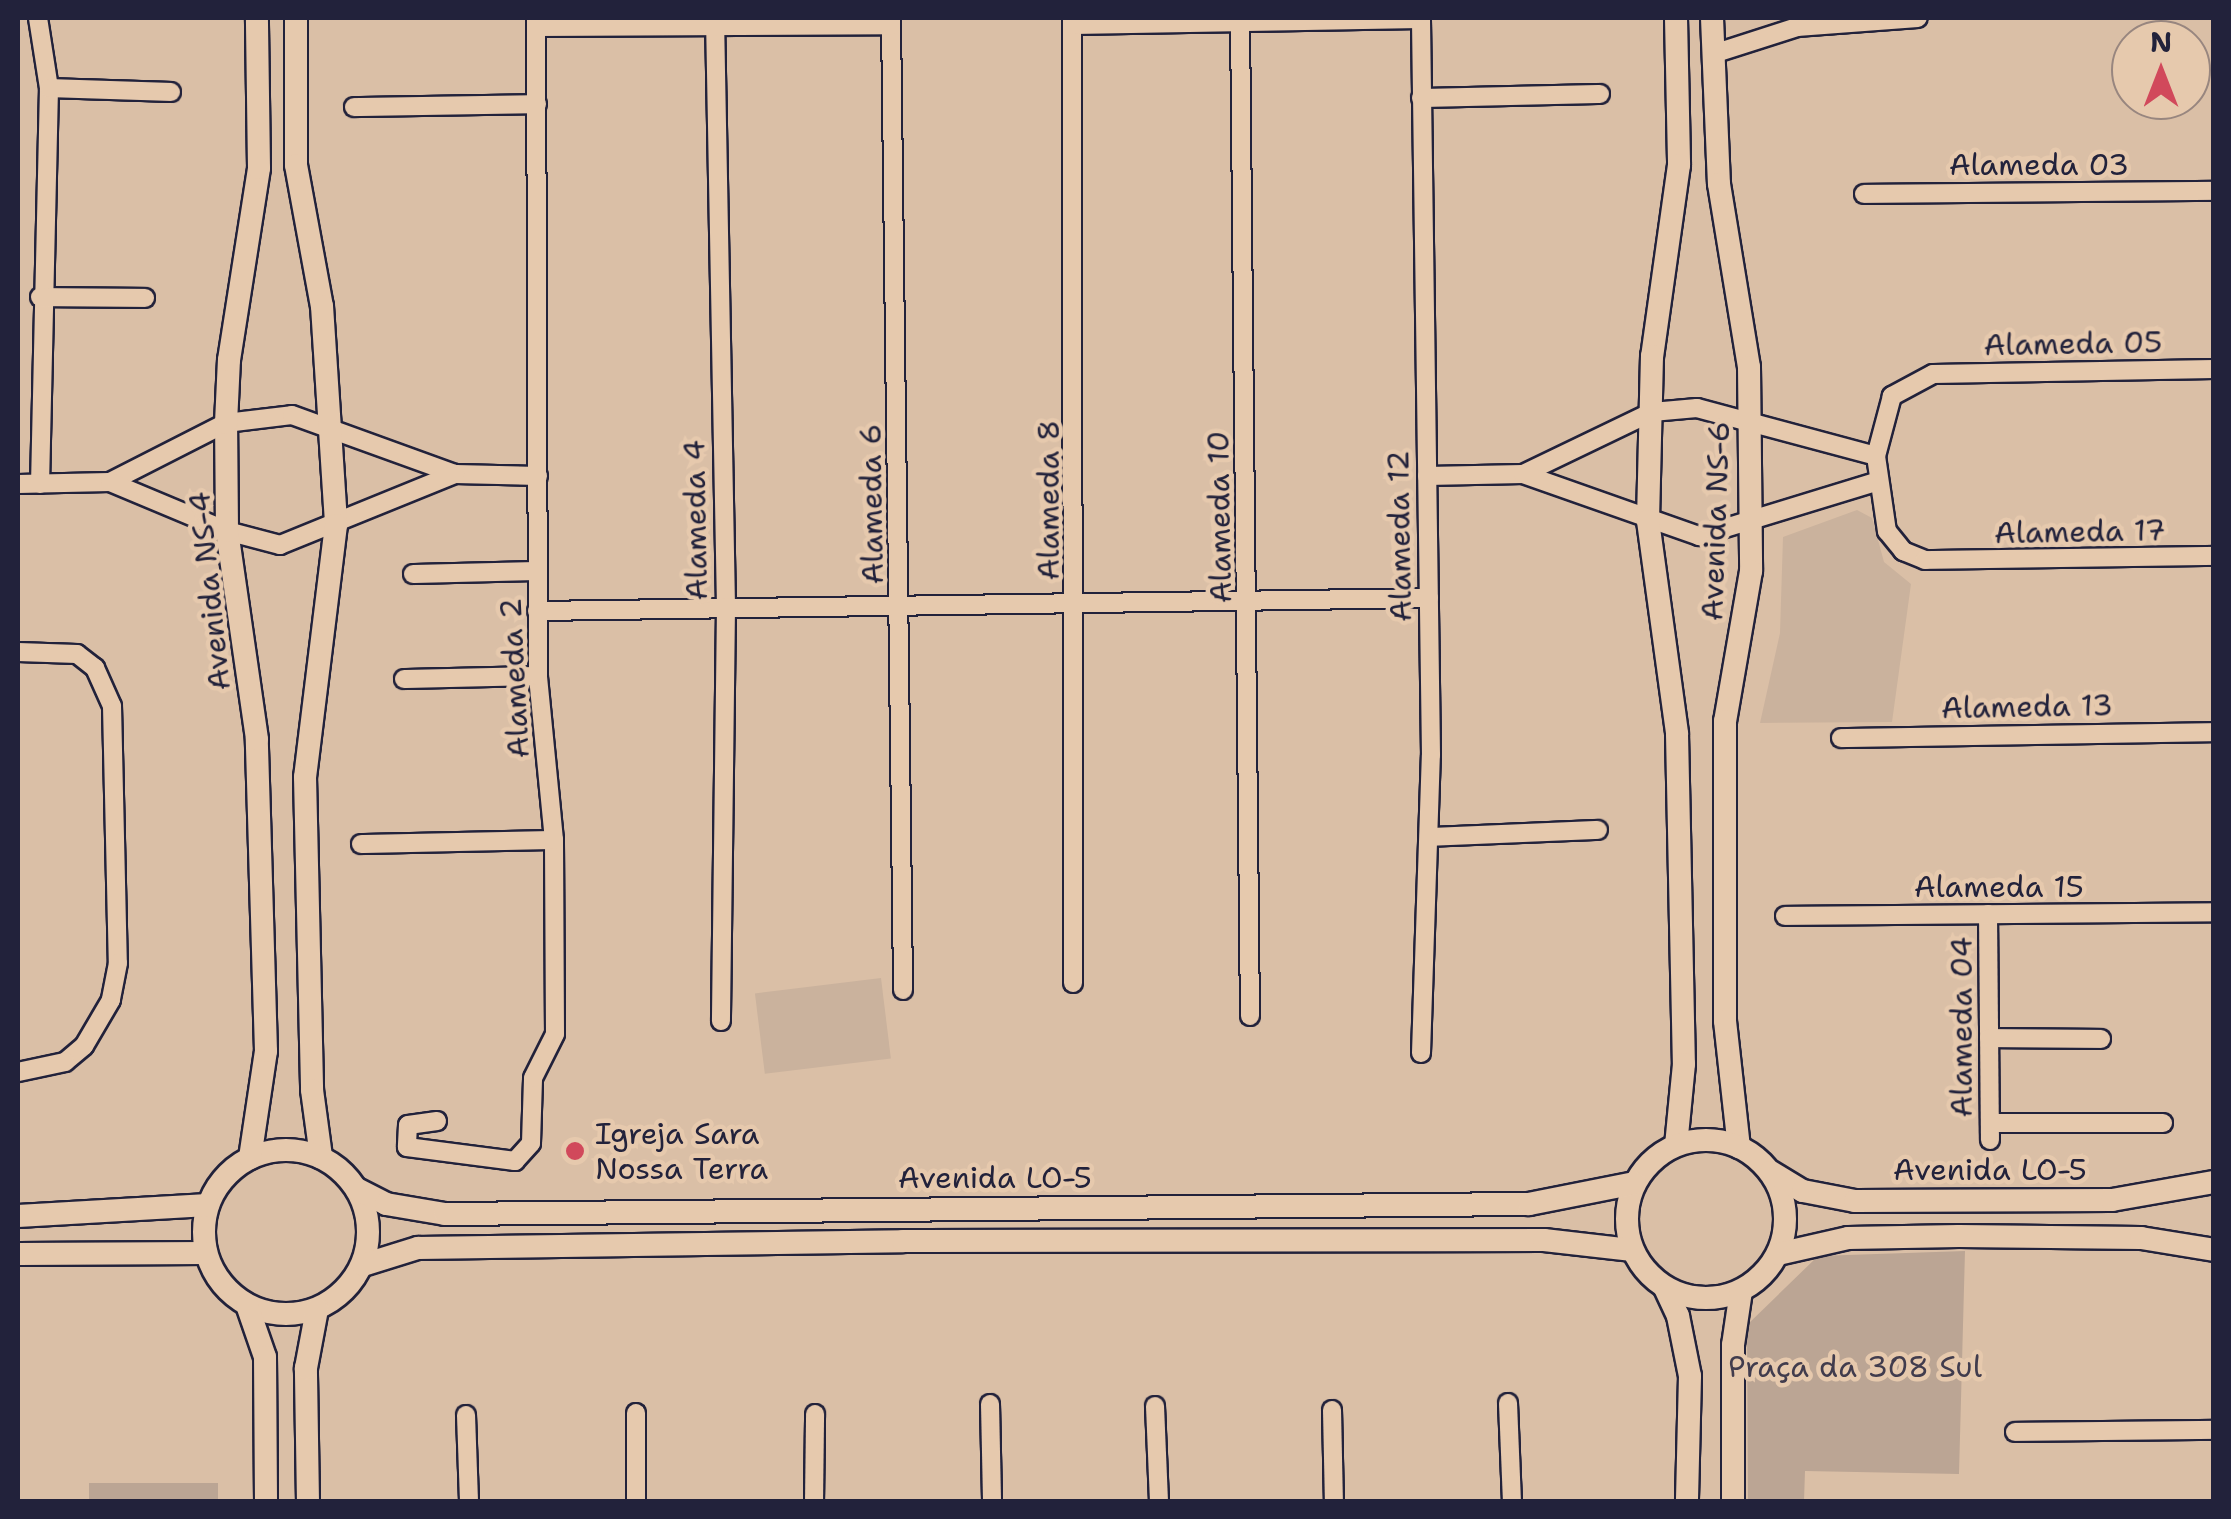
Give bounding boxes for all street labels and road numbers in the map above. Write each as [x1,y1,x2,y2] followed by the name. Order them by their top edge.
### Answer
[1949,147,2129,183] street label: Alameda 03
[1983,324,2163,364] street label: Alameda 05
[1031,420,1067,580] street label: Alameda 8
[1695,421,1737,621] street label: Avenida NS-6
[853,423,891,585] street label: Alameda 6
[1200,431,1240,603] street label: Alameda 10
[677,439,715,601] street label: Alameda 4
[1381,450,1419,622] street label: Alameda 12
[182,490,238,692] street label: Avenida NS-4
[1994,513,2166,551] street label: Alameda 17
[493,597,537,759] street label: Alameda 2
[1941,688,2113,726] street label: Alameda 13
[1914,869,2084,905] street label: Alameda 15
[1944,937,1980,1117] street label: Alameda 04
[1893,1152,2087,1188] street label: Avenida LO-5
[898,1160,1092,1196] street label: Avenida LO-5

